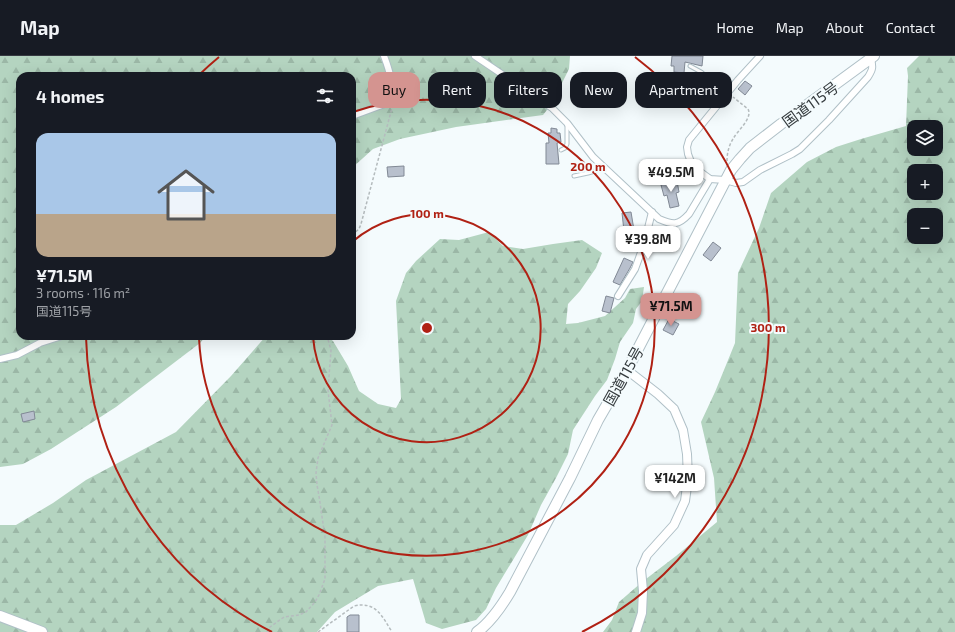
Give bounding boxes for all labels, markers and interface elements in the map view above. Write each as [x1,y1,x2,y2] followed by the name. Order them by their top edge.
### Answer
[20,16,60,39] text: Map
[717,19,754,36] text: Home
[776,19,804,36] text: Map
[826,19,864,36] text: About
[886,19,935,36] text: Contact
[368,72,420,108] chip: Buy
[428,72,486,108] chip: Rent
[494,72,562,108] chip: Filters
[570,72,627,108] chip: New
[635,72,732,108] chip: Apartment
[778,78,842,130] street label: 国道115号
[314,85,336,107] icon: filters
[36,86,104,106] text: 4 homes
[907,120,943,244] map controls
[907,120,943,156] button: layers
[150,159,222,231] icon: home
[570,159,606,173] text: 200 m
[638,159,704,193] pin: ¥49.5M
[648,164,694,180] text: ¥49.5M
[907,164,943,200] button: +
[410,206,444,220] text: 100 m
[907,208,943,244] button: −
[615,226,681,260] pin: ¥39.8M
[625,231,671,247] text: ¥39.8M
[36,265,93,285] text: ¥71.5M
[36,285,130,301] text: 3 rooms · 116 m²
[638,293,704,327] pin: ¥71.5M
[649,298,693,314] text: ¥71.5M
[36,303,92,319] text: 国道115号
[750,320,786,334] text: 300 m
[420,321,434,335] centre of rings
[599,343,647,409] street label: 国道115号
[647,465,703,499] pin: ¥142M
[654,470,696,486] text: ¥142M

